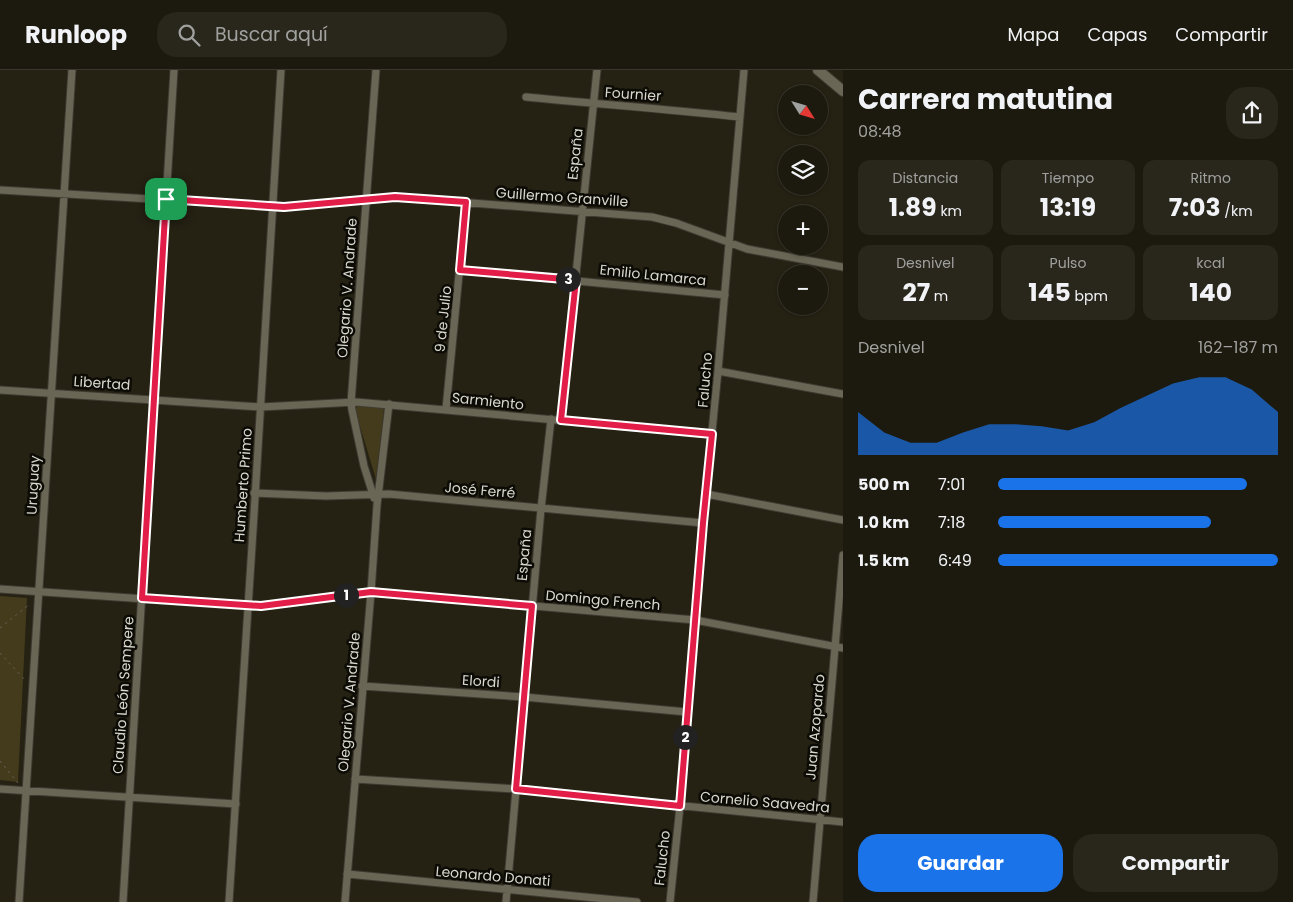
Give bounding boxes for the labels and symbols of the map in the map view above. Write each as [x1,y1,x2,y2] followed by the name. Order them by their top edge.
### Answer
[604,82,662,106] street label: Fournier
[778,85,828,135] north arrow
[562,127,588,181] street label: España
[145,178,187,220] pin
[495,182,629,212] street label: Guillermo Granville
[332,217,362,359] street label: Olegario V. Andrade
[599,259,707,291] street label: Emilio Lamarca
[556,266,580,292] pin: 3
[430,285,456,353] street label: 9 de Julio
[693,352,717,408] street label: Falucho
[73,371,131,395] street label: Libertad
[451,387,525,415] street label: Sarmiento
[229,427,257,543] street label: Humberto Primo
[21,455,45,515] street label: Uruguay
[444,477,517,503] street label: José Ferré
[512,528,536,582] street label: España
[334,582,358,608] pin: 1
[545,585,661,615] street label: Domingo French
[108,615,139,775] street label: Claudio León Sempere
[333,631,365,773] street label: Olegario V. Andrade
[461,670,501,692] street label: Elordi
[800,673,830,781] street label: Juan Azopardo
[672,724,698,750] pin: 2
[699,786,831,818] street label: Cornelio Saavedra
[649,829,675,887] street label: Falucho
[435,861,551,891] street label: Leonardo Donati

